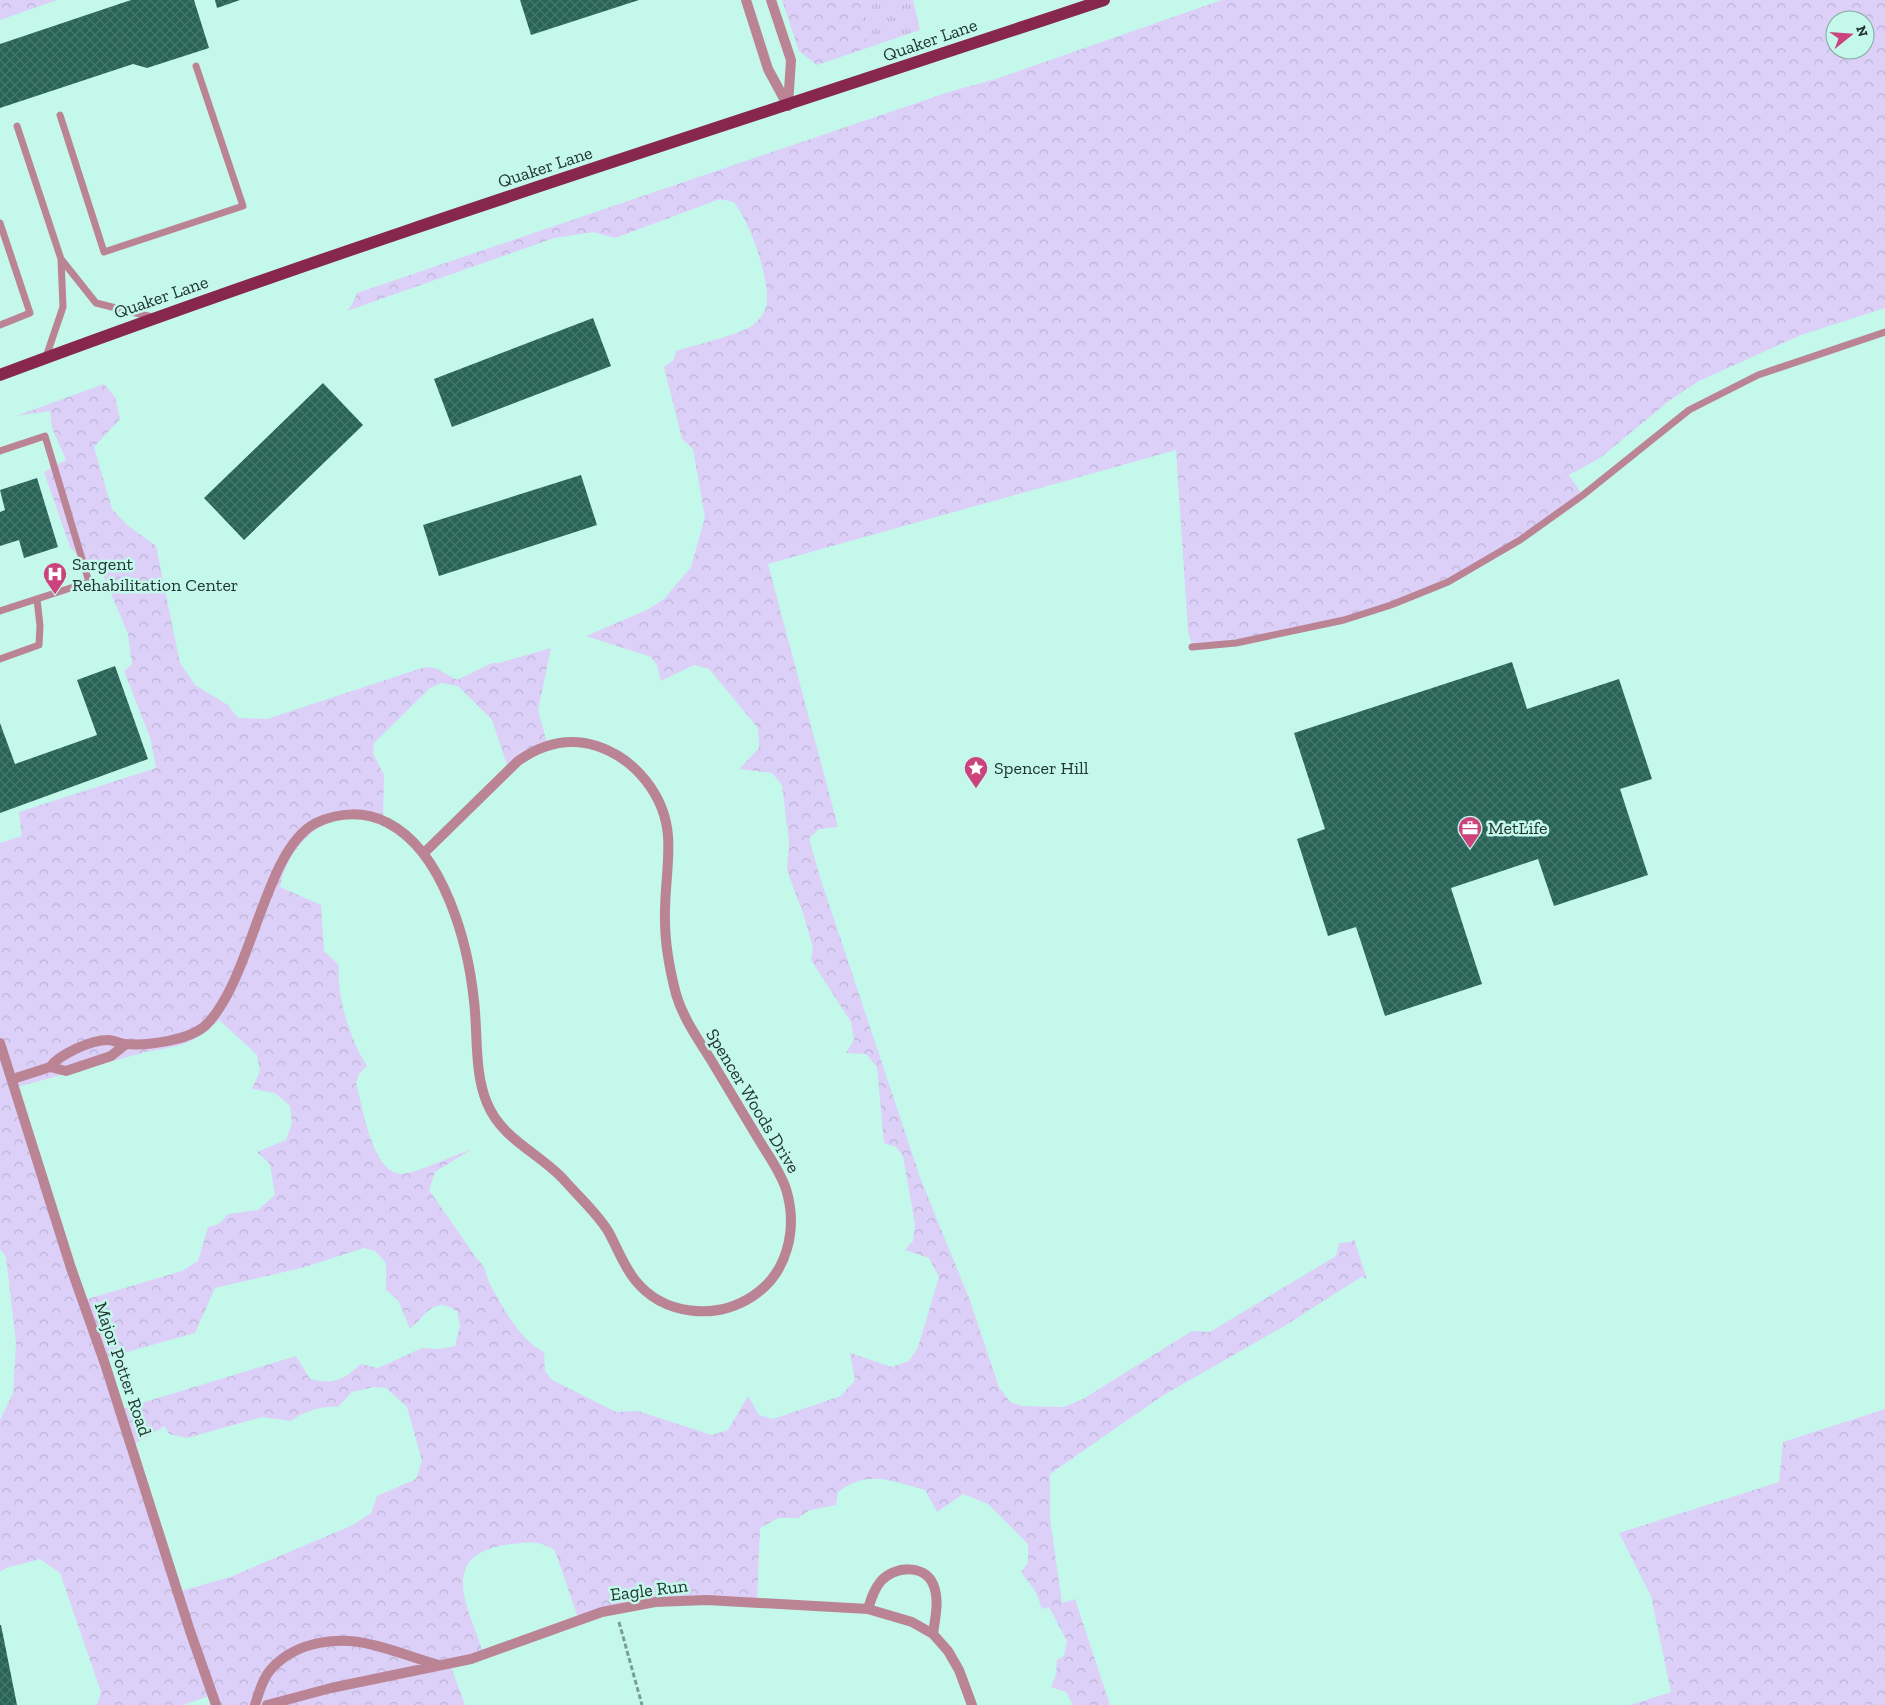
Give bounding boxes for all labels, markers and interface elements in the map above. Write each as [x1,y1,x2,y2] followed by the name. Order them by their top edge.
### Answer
[1825,10,1875,60] north arrow
[880,14,980,66] street label: Quaker Lane
[1852,24,1872,39] text: N
[495,141,595,193] street label: Quaker Lane
[111,271,211,323] street label: Quaker Lane
[72,553,238,596] place label: Sargent Rehabilitation Center
[42,561,68,595] hospital icon: Sargent Rehabilitation Center
[963,755,989,789] place icon: Spencer Hill
[994,757,1089,779] place label: Spencer Hill
[1457,815,1483,849] office icon: MetLife
[1488,817,1548,839] place label: MetLife
[701,1025,805,1177] street label: Spencer Woods Drive
[90,1299,156,1439] street label: Major Potter Road
[609,1574,690,1606] street label: Eagle Run

